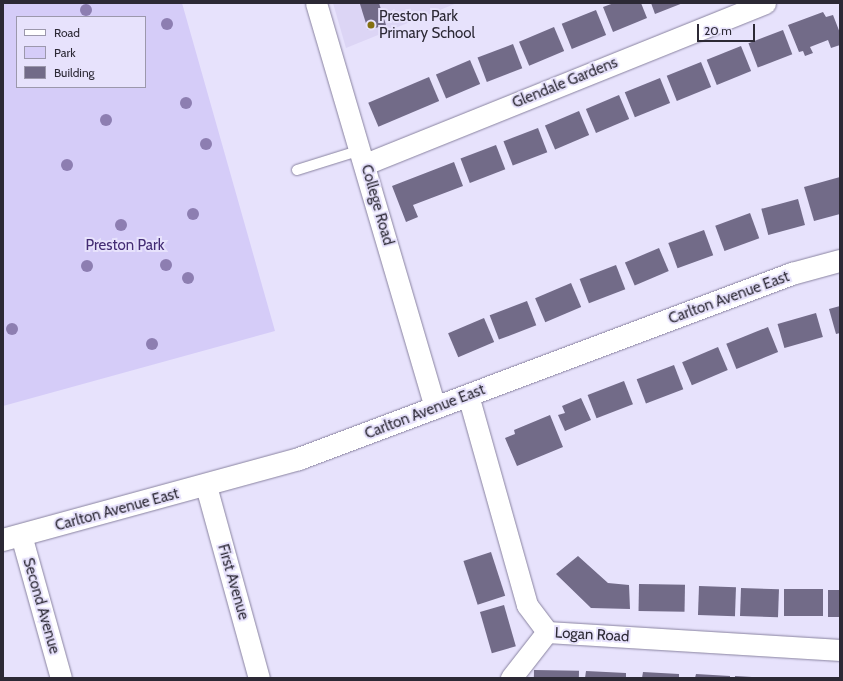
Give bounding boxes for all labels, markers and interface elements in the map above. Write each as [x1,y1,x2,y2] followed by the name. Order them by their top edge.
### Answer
[379,7,475,42] place label: Preston Park Primary School
[16,16,146,88] legend
[699,16,757,42] scale bar
[366,20,376,30] marker: Preston Park Primary School
[704,23,732,38] text: 20 m
[54,25,80,40] text: Road
[54,45,76,60] text: Park
[510,54,620,112] street label: Glendale Gardens
[54,65,95,80] text: Building
[357,163,397,247] street label: College Road
[86,237,164,255] park label: Preston Park
[666,268,792,328] street label: Carlton Avenue East
[362,381,488,443] street label: Carlton Avenue East
[53,485,181,535] street label: Carlton Avenue East
[214,542,252,622] street label: First Avenue
[19,556,63,656] street label: Second Avenue
[554,624,630,646] street label: Logan Road

